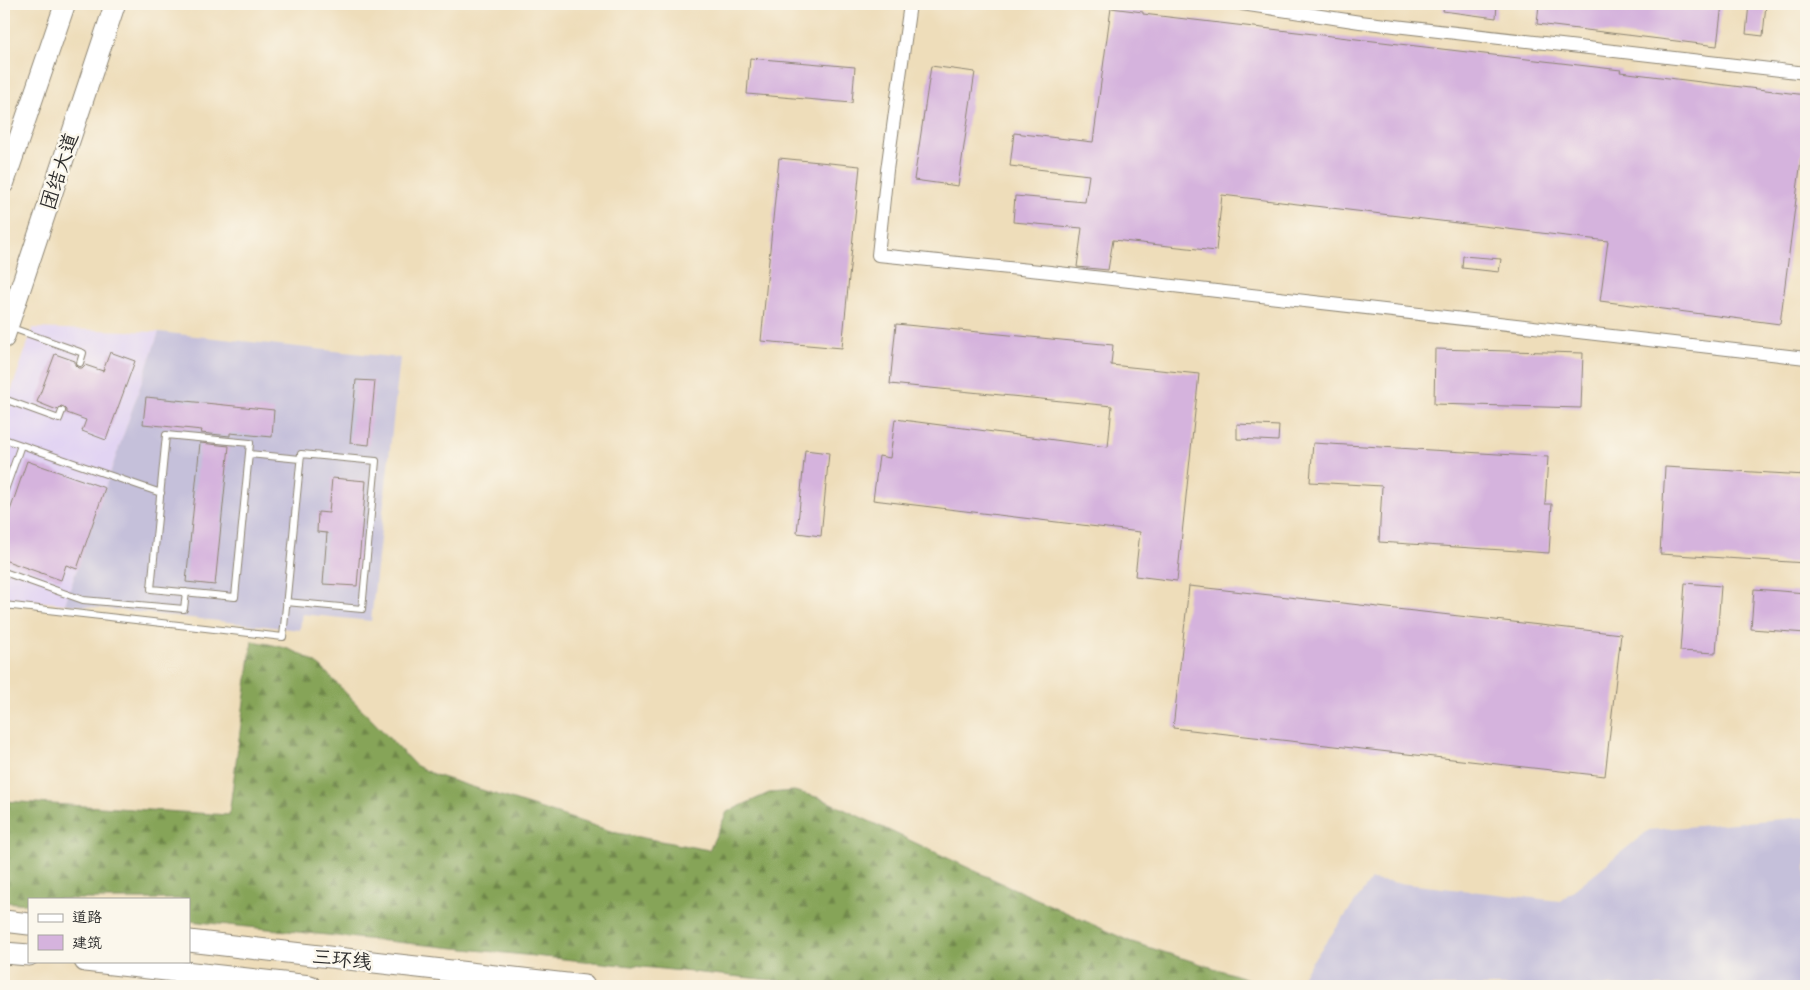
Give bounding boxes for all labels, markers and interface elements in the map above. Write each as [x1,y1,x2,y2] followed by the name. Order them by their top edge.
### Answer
[35,129,84,213] street label: 团结大道
[28,898,190,962] legend
[72,908,102,927] text: 道路
[72,934,102,953] text: 建筑
[311,944,373,975] street label: 三环线

